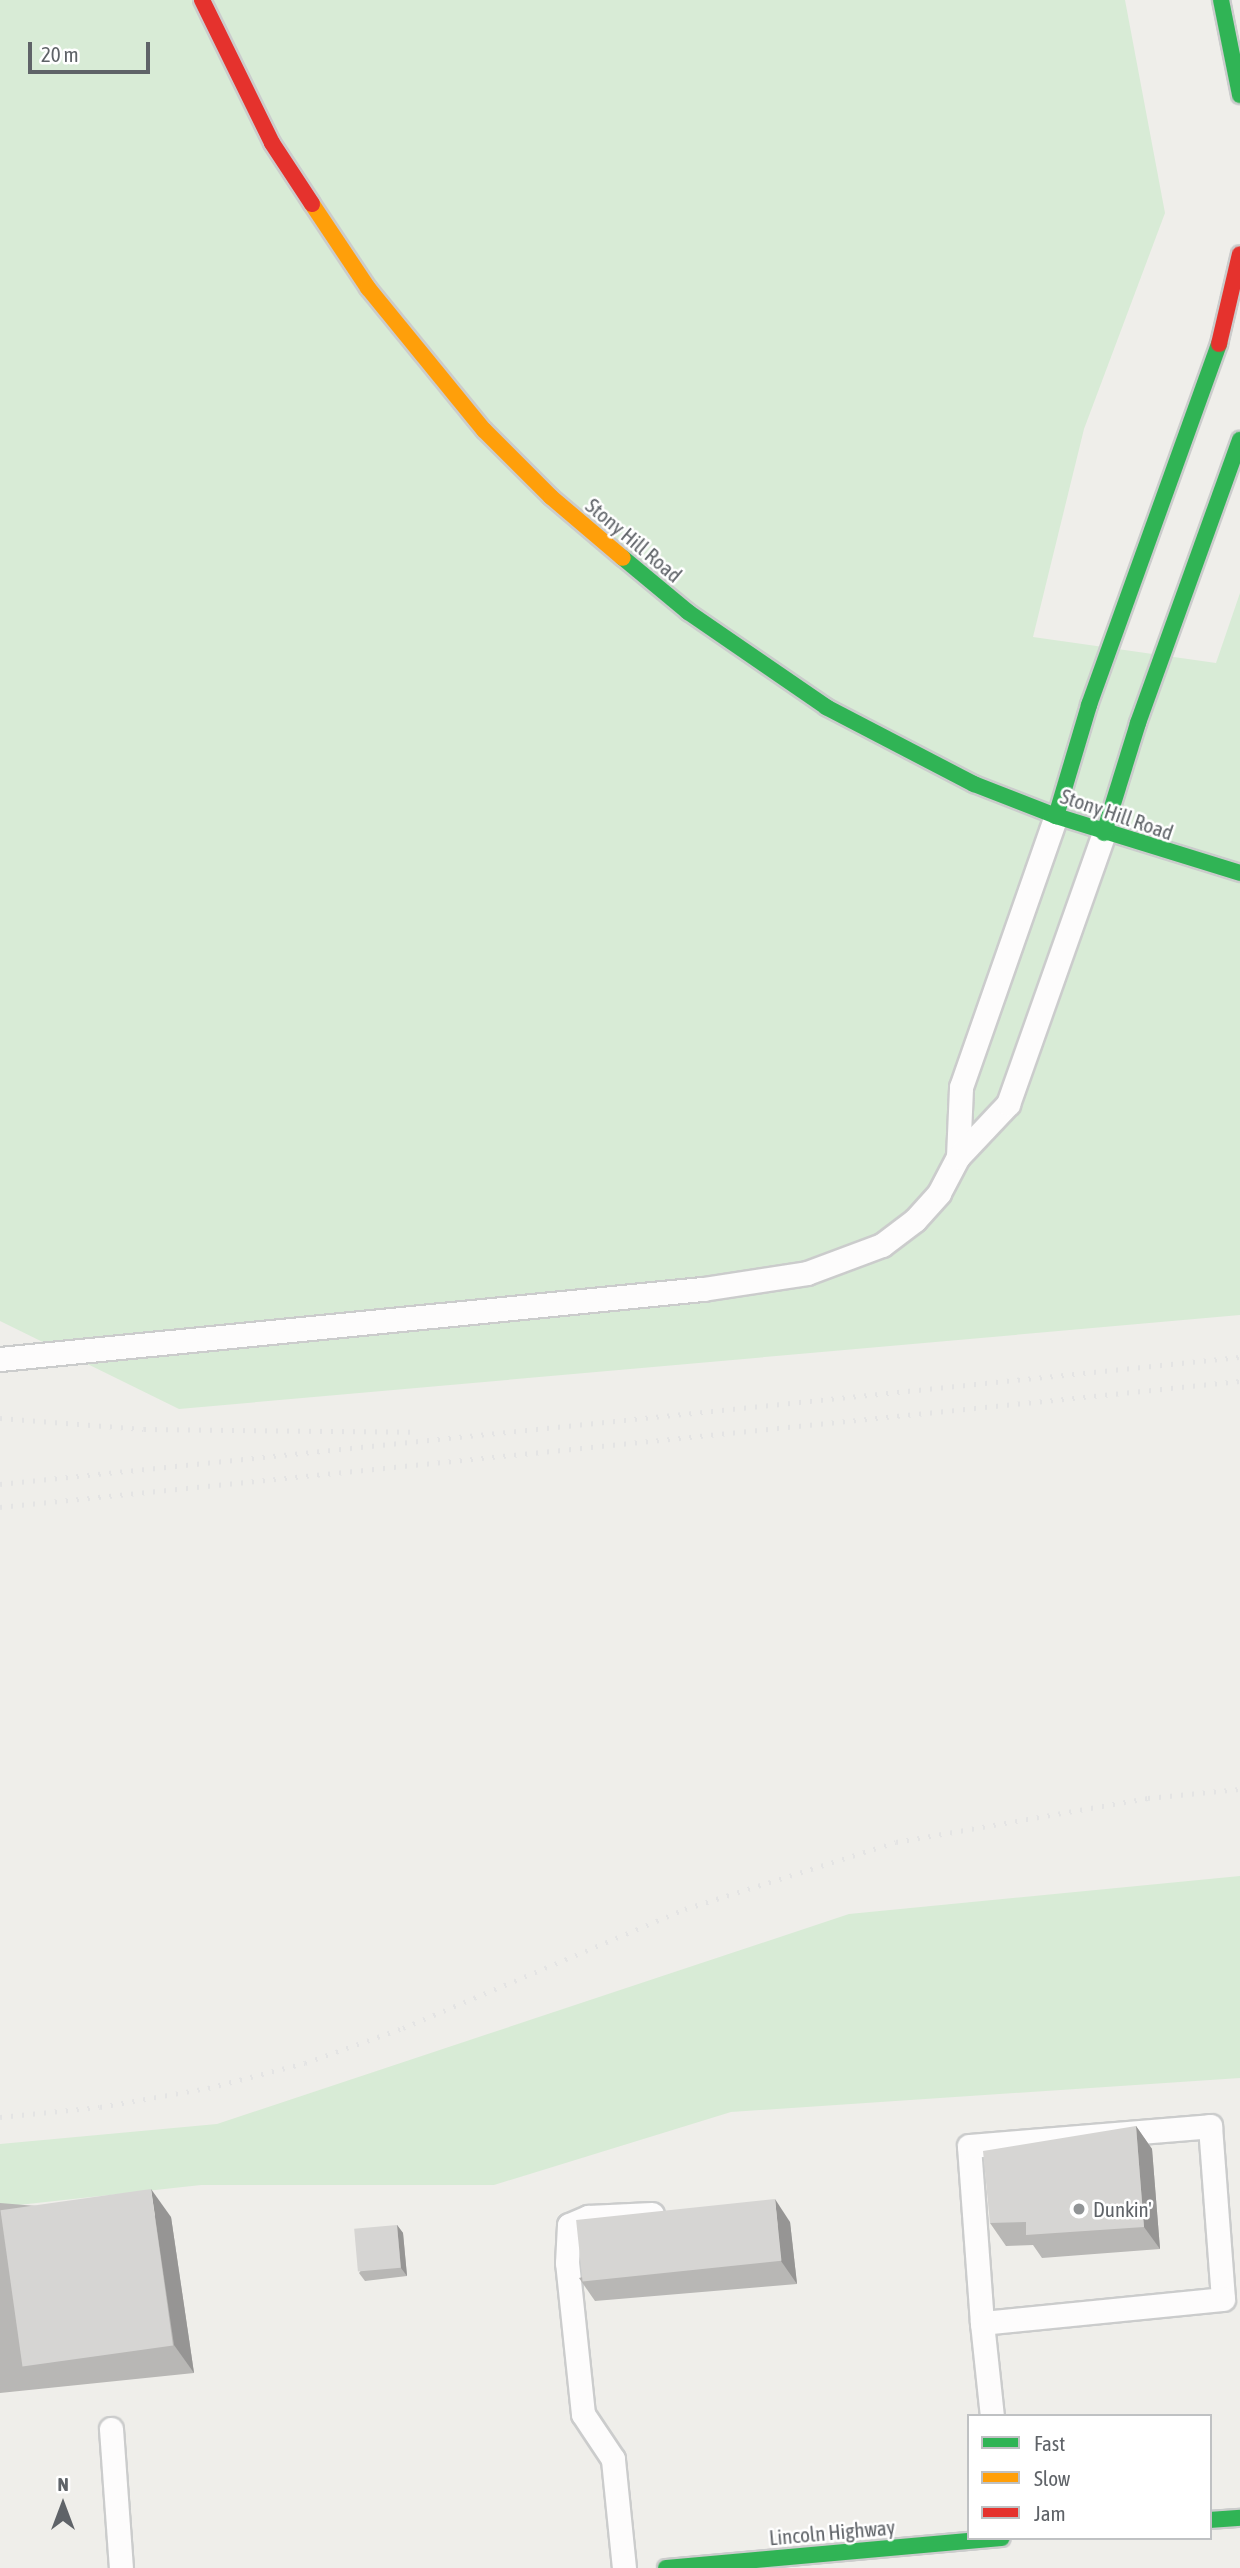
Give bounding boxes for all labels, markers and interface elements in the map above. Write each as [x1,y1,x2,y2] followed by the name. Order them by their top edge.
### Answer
[32,28,154,72] scale bar
[41,42,79,66] text: 20 m
[581,493,687,587] street label: Stony Hill Road
[1057,783,1177,845] street label: Stony Hill Road
[1093,2196,1152,2222] place label: Dunkin'
[1071,2201,1087,2217] marker: Dunkin'
[967,2414,1212,2540] legend
[1034,2431,1065,2455] text: Fast
[1034,2466,1070,2490] text: Slow
[28,2470,98,2540] north arrow
[57,2473,69,2495] text: N
[1034,2501,1066,2525] text: Jam
[768,2514,896,2550] street label: Lincoln Highway

